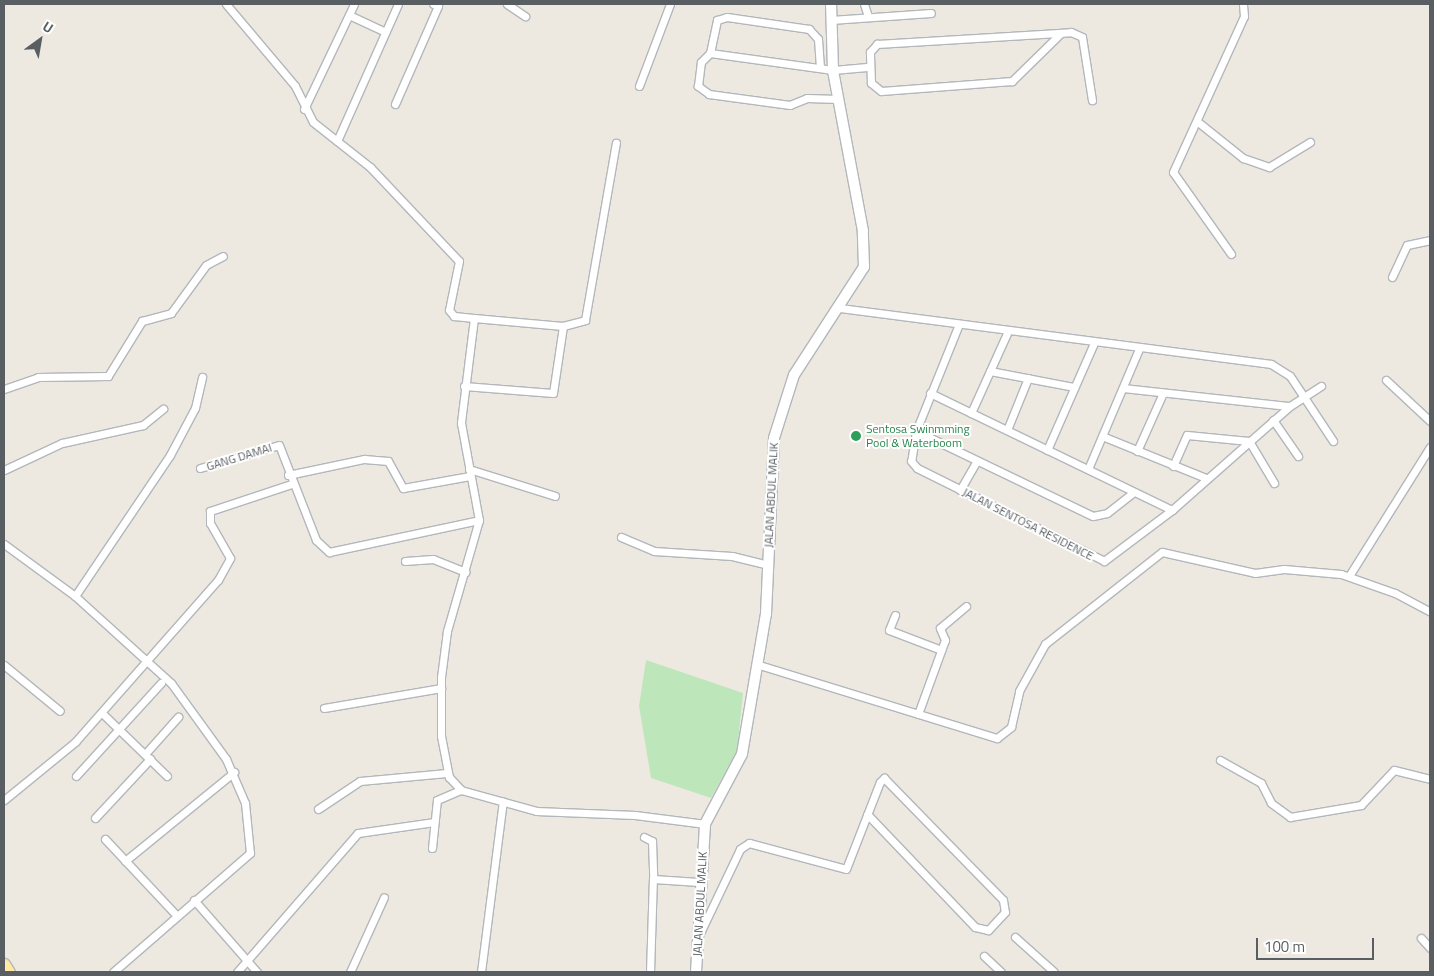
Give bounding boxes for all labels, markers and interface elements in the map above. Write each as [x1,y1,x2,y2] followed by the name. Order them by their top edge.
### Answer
[15,15,65,65] north arrow
[39,16,58,38] text: U
[866,422,970,450] place label: Sentosa Swinmming Pool & Waterboom
[850,430,862,442] marker: Sentosa Swinmming Pool & Waterboom
[205,440,273,474] street label: GANG DAMAI
[761,442,781,548] street label: JALAN ABDUL MALIK
[960,485,1096,563] street label: JALAN SENTOSA RESIDENCE
[690,851,710,957] street label: JALAN ABDUL MALIK
[1259,928,1376,960] scale bar
[1264,935,1305,958] text: 100 m

